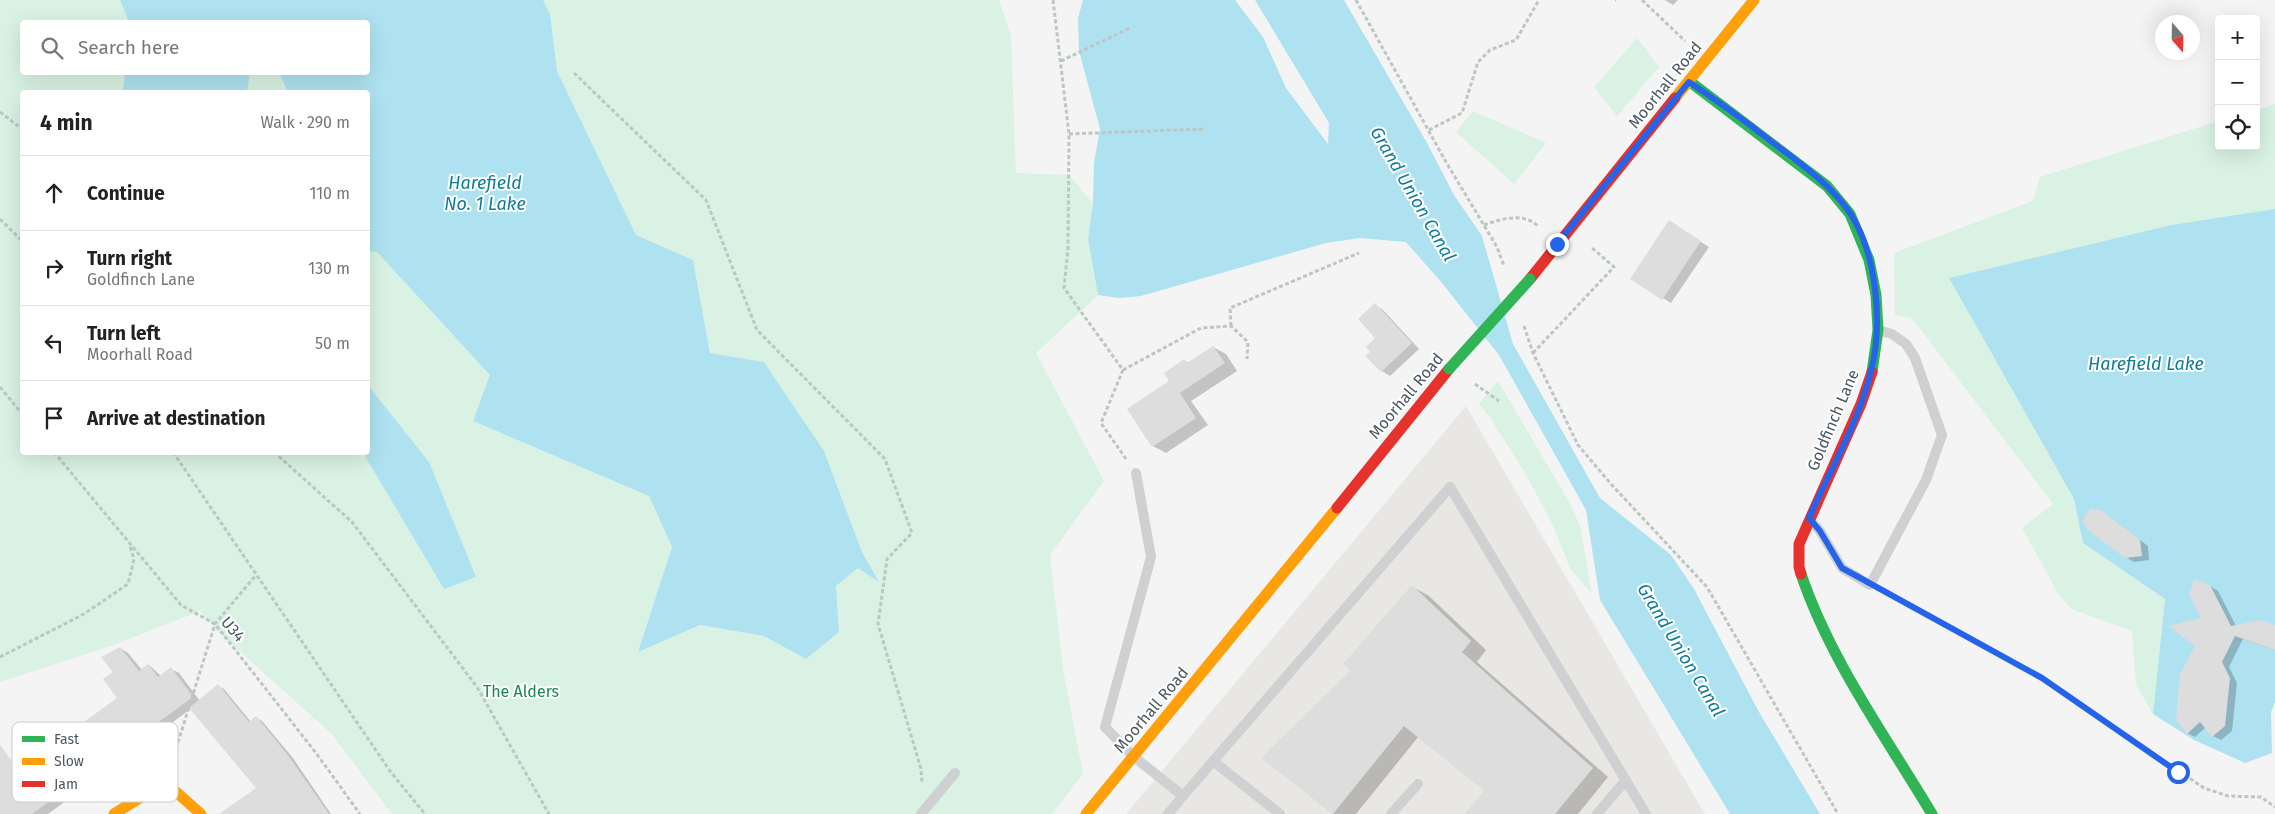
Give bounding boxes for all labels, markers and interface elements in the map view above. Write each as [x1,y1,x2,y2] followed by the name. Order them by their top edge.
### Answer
[2155,15,2200,60] north arrow
[2215,15,2260,150] map controls
[2215,15,2260,60] button: +
[20,20,370,75] search box
[38,34,66,62] icon: search
[78,36,179,59] text: Search here
[1624,38,1706,132] street label: Moorhall Road
[2215,60,2260,105] button: −
[2215,105,2260,150] button: locate
[40,110,93,136] text: 4 min
[260,113,350,132] text: Walk · 290 m
[1365,123,1461,265] water label: Grand Union Canal
[444,172,526,215] water label: Harefield No. 1 Lake
[40,179,68,207] icon: ahead
[87,182,165,205] text: Continue
[309,184,350,203] text: 110 m
[1546,233,1569,256] route end
[87,247,172,270] text: Turn right
[40,254,68,282] icon: right
[308,259,350,278] text: 130 m
[87,270,195,289] text: Goldfinch Lane
[87,322,161,345] text: Turn left
[40,329,68,357] icon: left
[315,334,350,353] text: 50 m
[87,345,193,364] text: Moorhall Road
[1365,349,1447,443] street label: Moorhall Road
[2088,353,2204,375] water label: Harefield Lake
[1803,367,1863,473] street label: Goldfinch Lane
[40,404,68,432] icon: arrive
[87,407,266,430] text: Arrive at destination
[1632,579,1730,721] water label: Grand Union Canal
[217,613,249,646] street label: U34
[1110,663,1192,757] street label: Moorhall Road
[483,682,559,701] park label: The Alders
[12,722,178,802] legend
[54,731,80,748] text: Fast
[54,753,84,770] text: Slow
[2167,761,2190,784] route start
[54,776,78,793] text: Jam

